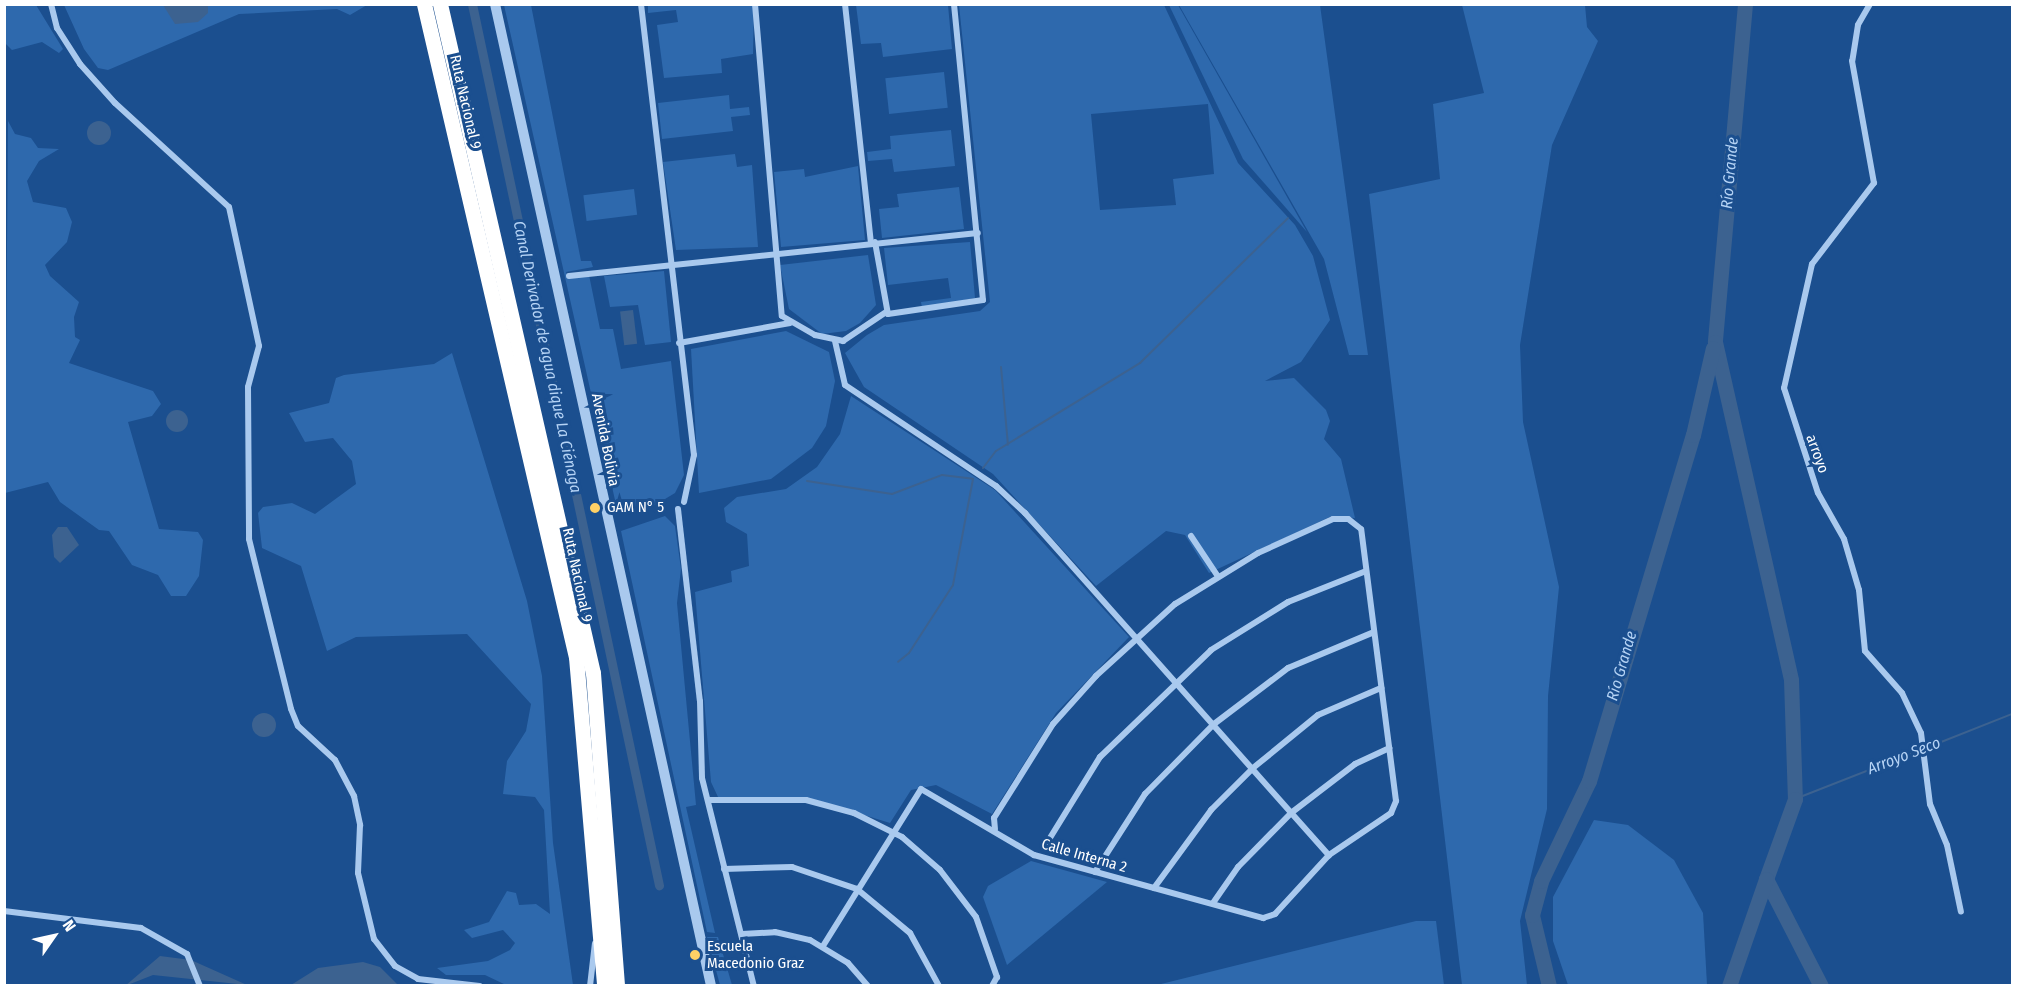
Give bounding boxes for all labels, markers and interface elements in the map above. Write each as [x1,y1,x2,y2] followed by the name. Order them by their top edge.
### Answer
[445,53,485,151] street label: Ruta Nacional 9
[1717,136,1743,210] water label: Río Grande
[509,219,585,495] water label: Canal Derivador de agua dique La Ciénaga
[587,392,623,488] street label: Avenida Bolivia
[1802,432,1832,476] street label: arroyo
[607,499,664,517] place label: GAM N° 5
[588,501,602,515] marker: GAM N° 5
[558,526,596,624] street label: Ruta Nacional 9
[1603,629,1641,703] water label: Río Grande
[1865,733,1943,779] water label: Arroyo Seco
[1039,835,1129,877] street label: Calle Interna 2
[24,906,84,966] north arrow
[59,916,80,935] text: N
[707,937,804,972] place label: Escuela Macedonio Graz
[688,948,702,962] marker: Escuela Macedonio Graz

